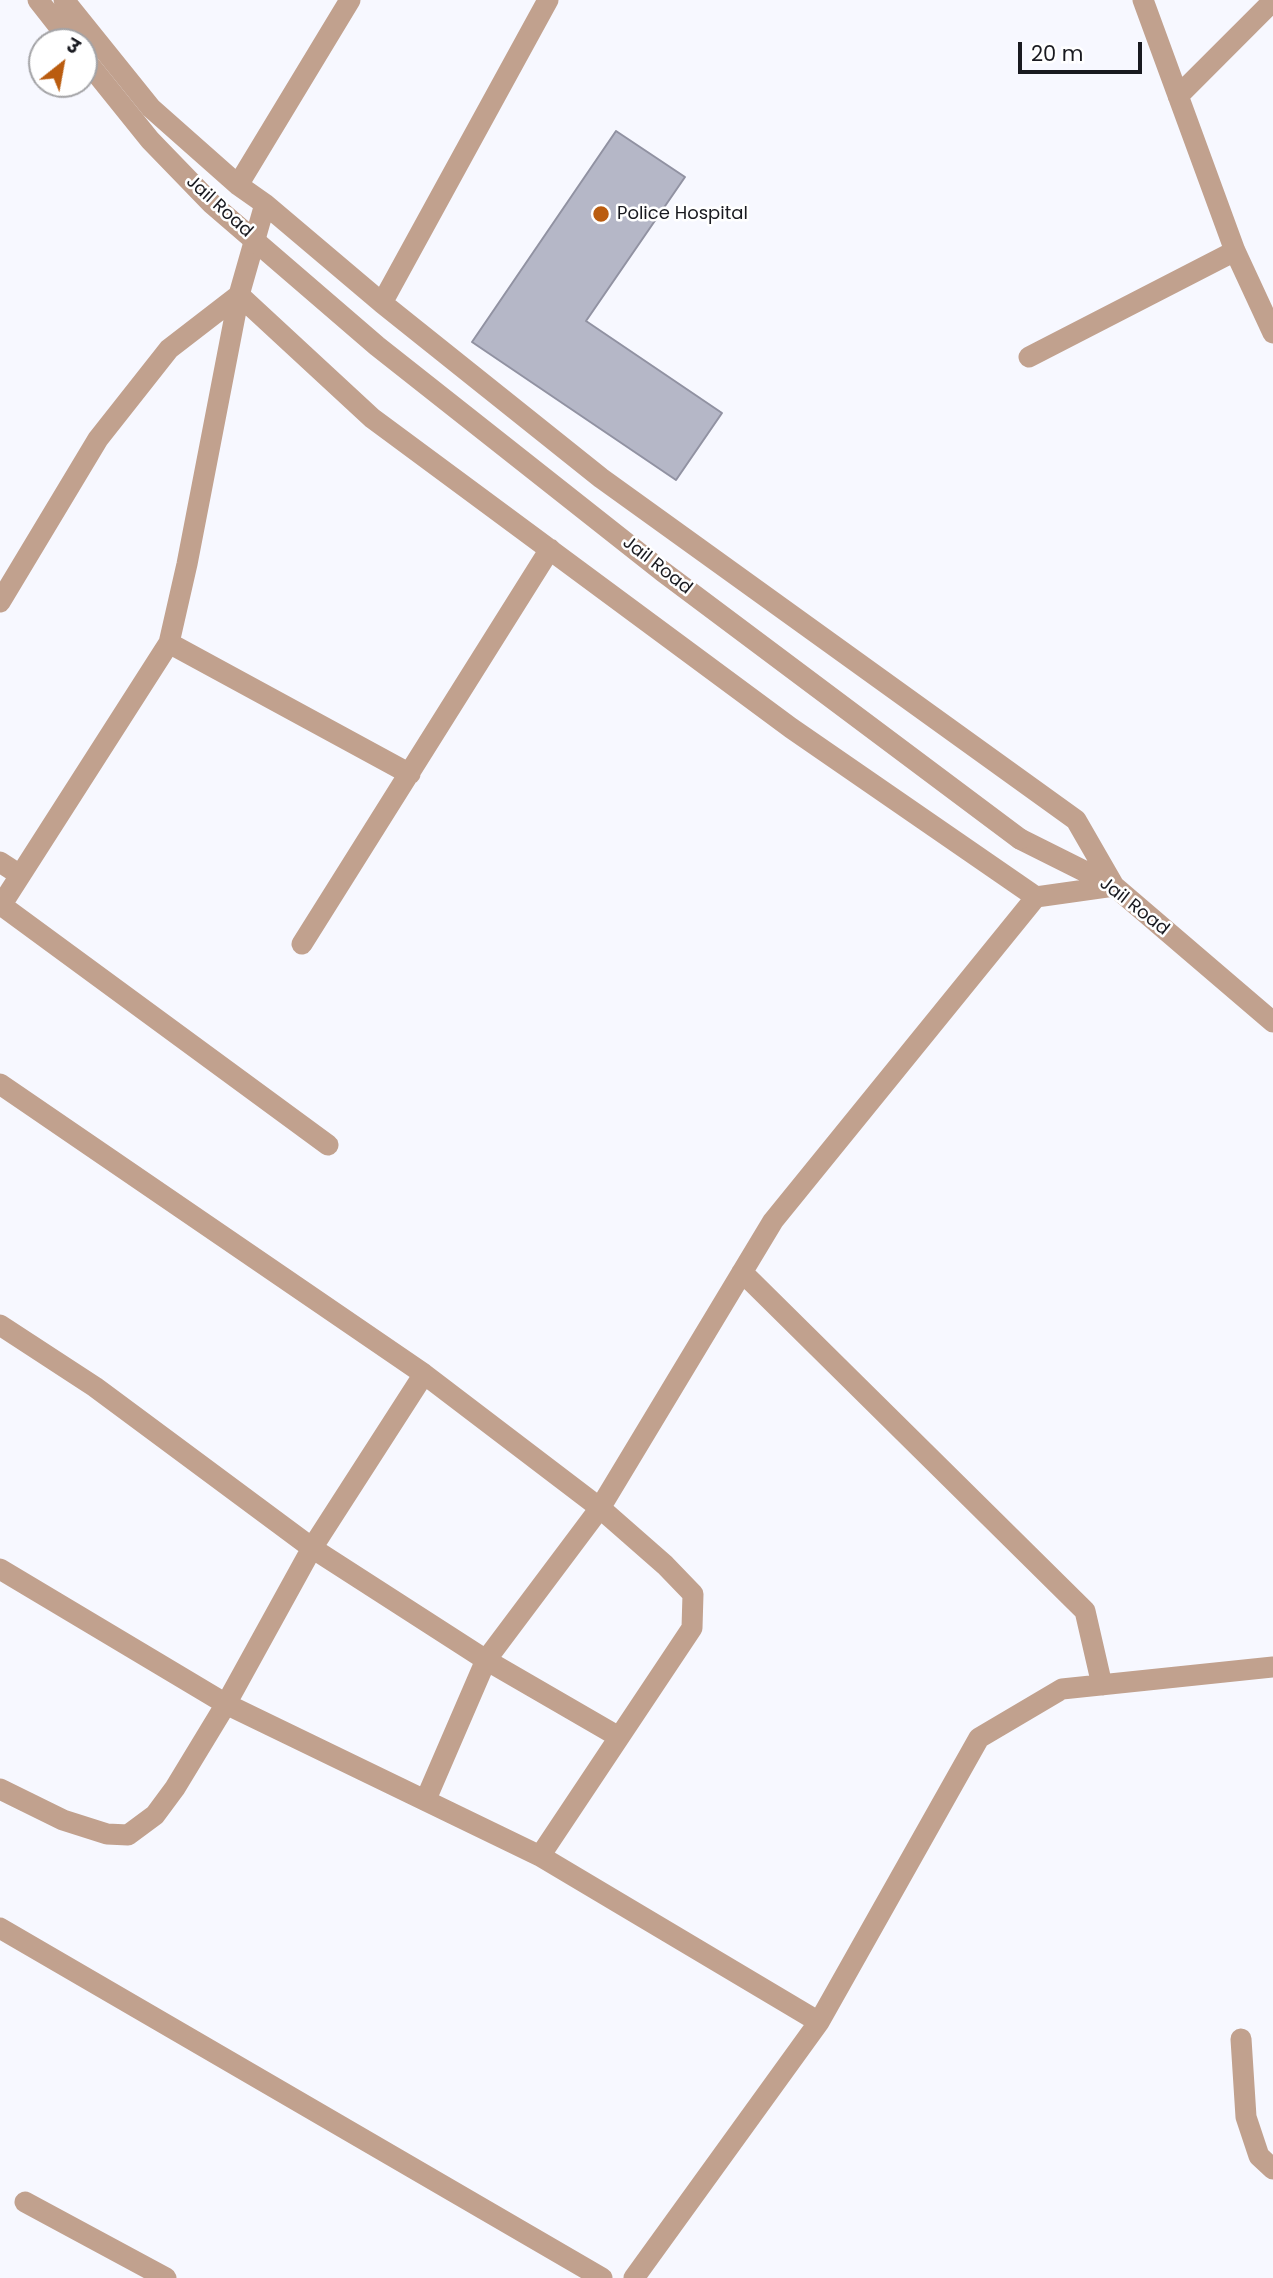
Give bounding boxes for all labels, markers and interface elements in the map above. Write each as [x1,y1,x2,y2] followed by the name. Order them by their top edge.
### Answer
[28,28,98,98] north arrow
[1021,28,1145,72] scale bar
[61,32,85,61] text: उ
[1031,39,1084,68] text: 20 m
[181,171,257,243] street label: Jail Road
[617,203,748,225] place label: Police Hospital
[591,204,611,224] marker: Police Hospital
[618,532,696,600] street label: Jail Road
[1095,873,1173,941] street label: Jail Road

